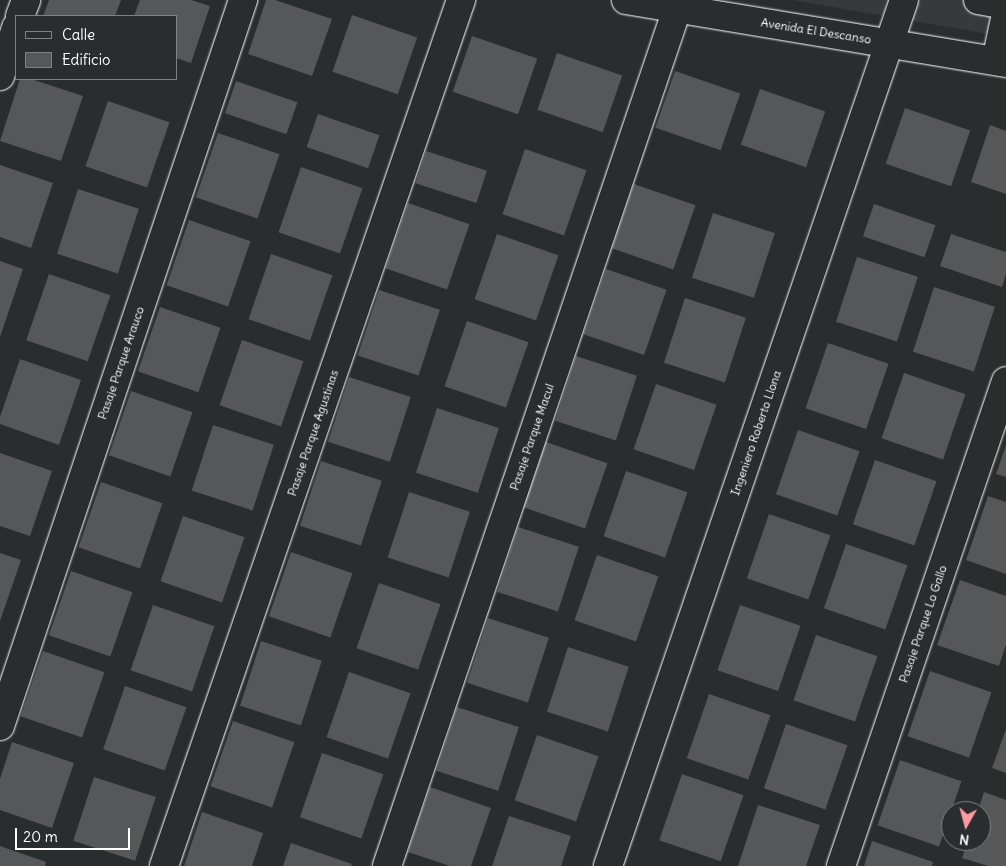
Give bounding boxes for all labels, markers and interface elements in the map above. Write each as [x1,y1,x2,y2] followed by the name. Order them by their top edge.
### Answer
[15,15,178,80] legend
[760,15,872,47] street label: Avenida El Descanso
[62,25,95,44] text: Calle
[62,50,110,69] text: Edificio
[95,305,147,421] street label: Pasaje Parque Arauco
[285,368,341,498] street label: Pasaje Parque Agustinas
[728,369,784,497] street label: Ingeniero Roberto Llona
[507,382,557,492] street label: Pasaje Parque Macul
[896,563,950,685] street label: Pasaje Parque Lo Gallo
[941,801,991,851] north arrow
[18,818,132,850] scale bar
[23,827,58,846] text: 20 m
[958,830,970,849] text: N

